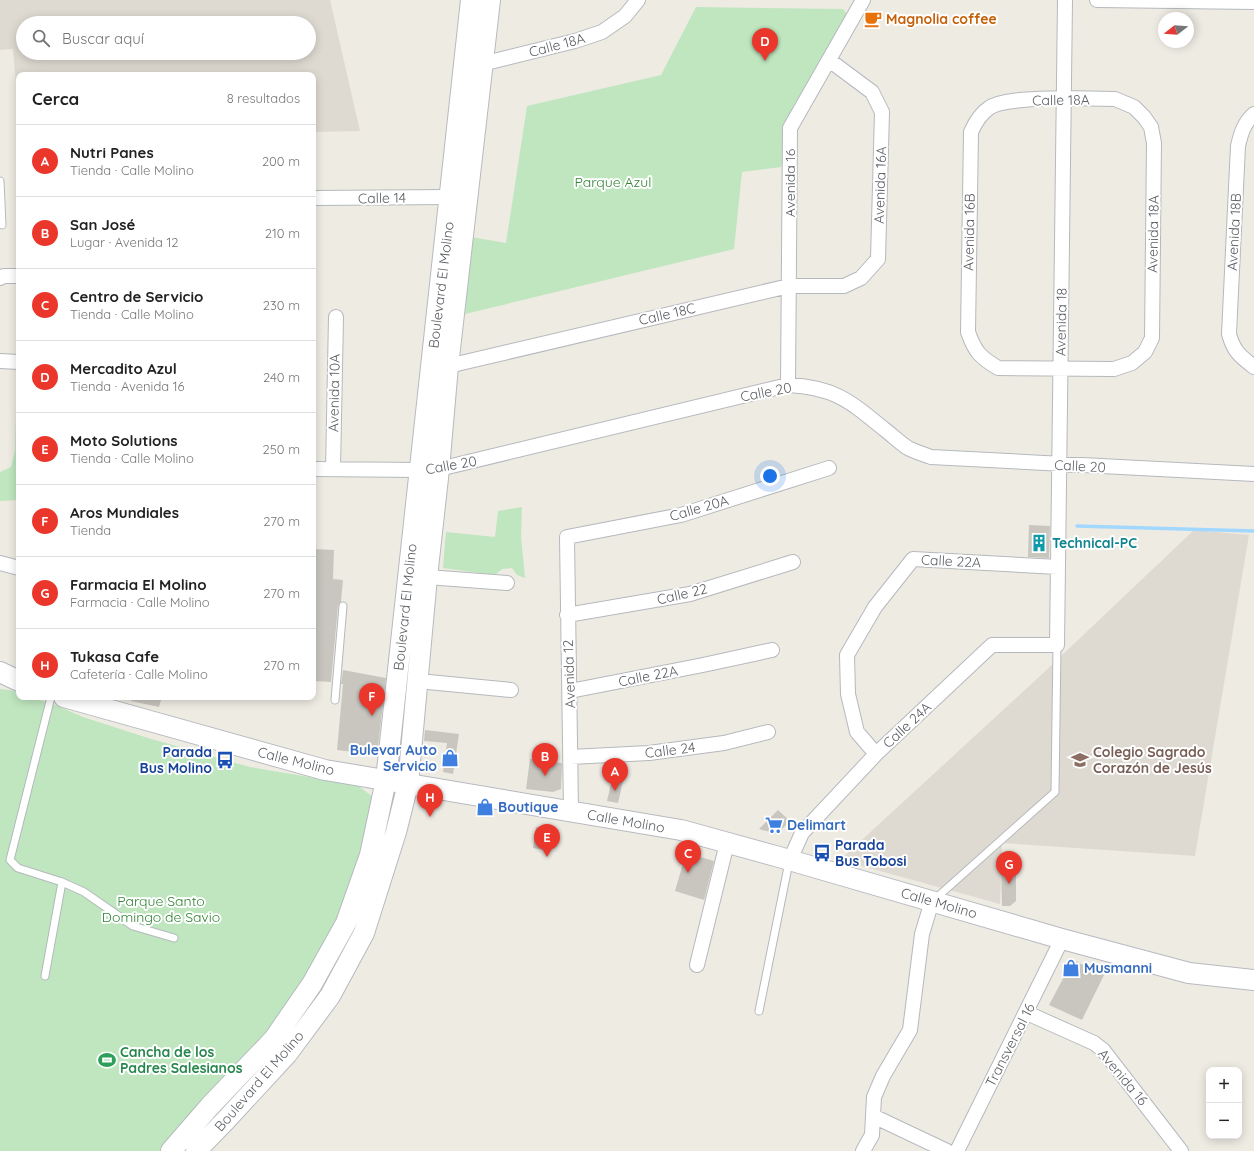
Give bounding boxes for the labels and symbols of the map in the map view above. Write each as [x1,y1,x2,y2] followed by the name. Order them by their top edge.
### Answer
[863,9,883,29] cafe icon: Magnolia coffee
[886,10,997,28] place label: Magnolia coffee
[1158,12,1194,48] north arrow
[752,28,778,61] pin: D
[527,29,587,61] street label: Calle 18A
[1032,90,1090,110] street label: Calle 18A
[870,146,890,224] street label: Avenida 16A
[781,148,799,217] street label: Avenida 16
[575,173,651,191] park label: Parque Azul
[358,189,406,207] street label: Calle 14
[959,193,979,271] street label: Avenida 16B
[1223,193,1245,271] street label: Avenida 18B
[1143,195,1163,273] street label: Avenida 18A
[424,221,458,349] street label: Boulevard El Molino
[1051,288,1071,356] street label: Avenida 18
[637,299,697,329] street label: Calle 18C
[324,354,344,432] street label: Avenida 10A
[739,378,793,406] street label: Calle 20
[424,452,478,478] street label: Calle 20
[1054,456,1106,476] street label: Calle 20
[760,466,780,486] your location
[667,491,731,525] street label: Calle 20A
[1029,533,1049,553] building icon: Technical-PC
[1052,534,1137,552] place label: Technical-PC
[389,543,421,671] street label: Boulevard El Molino
[920,550,982,572] street label: Calle 22A
[655,579,709,609] street label: Calle 22
[559,639,579,709] street label: Avenida 12
[617,661,679,691] street label: Calle 22A
[359,683,385,716] pin: F
[879,698,935,752] street label: Calle 24A
[644,738,696,762] street label: Calle 24
[350,741,437,775] place label: Bulevar Auto Servicio
[140,743,212,777] place label: Parada Bus Molino
[256,743,336,779] street label: Calle Molino
[532,743,558,776] pin: B
[1093,743,1212,777] place label: Colegio Sagrado Corazón de Jesús
[440,748,460,768] shop icon: Bulevar Auto Servicio
[215,750,235,770] bus stop icon: Parada Bus Molino
[1070,750,1090,770] school or university icon: Colegio Sagrado Corazón de Jesús
[602,758,628,791] pin: A
[417,784,443,817] pin: H
[475,797,495,817] shop icon: Boutique
[498,798,558,816] place label: Boutique
[586,805,666,837] street label: Calle Molino
[764,815,784,835] supermarket icon: Delimart
[787,816,846,834] place label: Delimart
[534,824,560,857] pin: E
[835,836,906,870] place label: Parada Bus Tobosi
[675,840,701,873] pin: C
[812,843,832,863] bus stop icon: Parada Bus Tobosi
[996,851,1022,884] pin: G
[899,884,979,922] street label: Calle Molino
[102,892,220,926] park label: Parque Santo Domingo de Savio
[1061,958,1081,978] shop icon: Musmanni
[1084,959,1152,977] place label: Musmanni
[981,1000,1039,1090] street label: Transversal 16
[210,1027,308,1135] street label: Boulevard El Molino
[120,1043,243,1077] place label: Cancha de los Padres Salesianos
[1094,1045,1152,1109] street label: Avenida 16
[97,1050,117,1070] sports icon: Cancha de los Padres Salesianos

